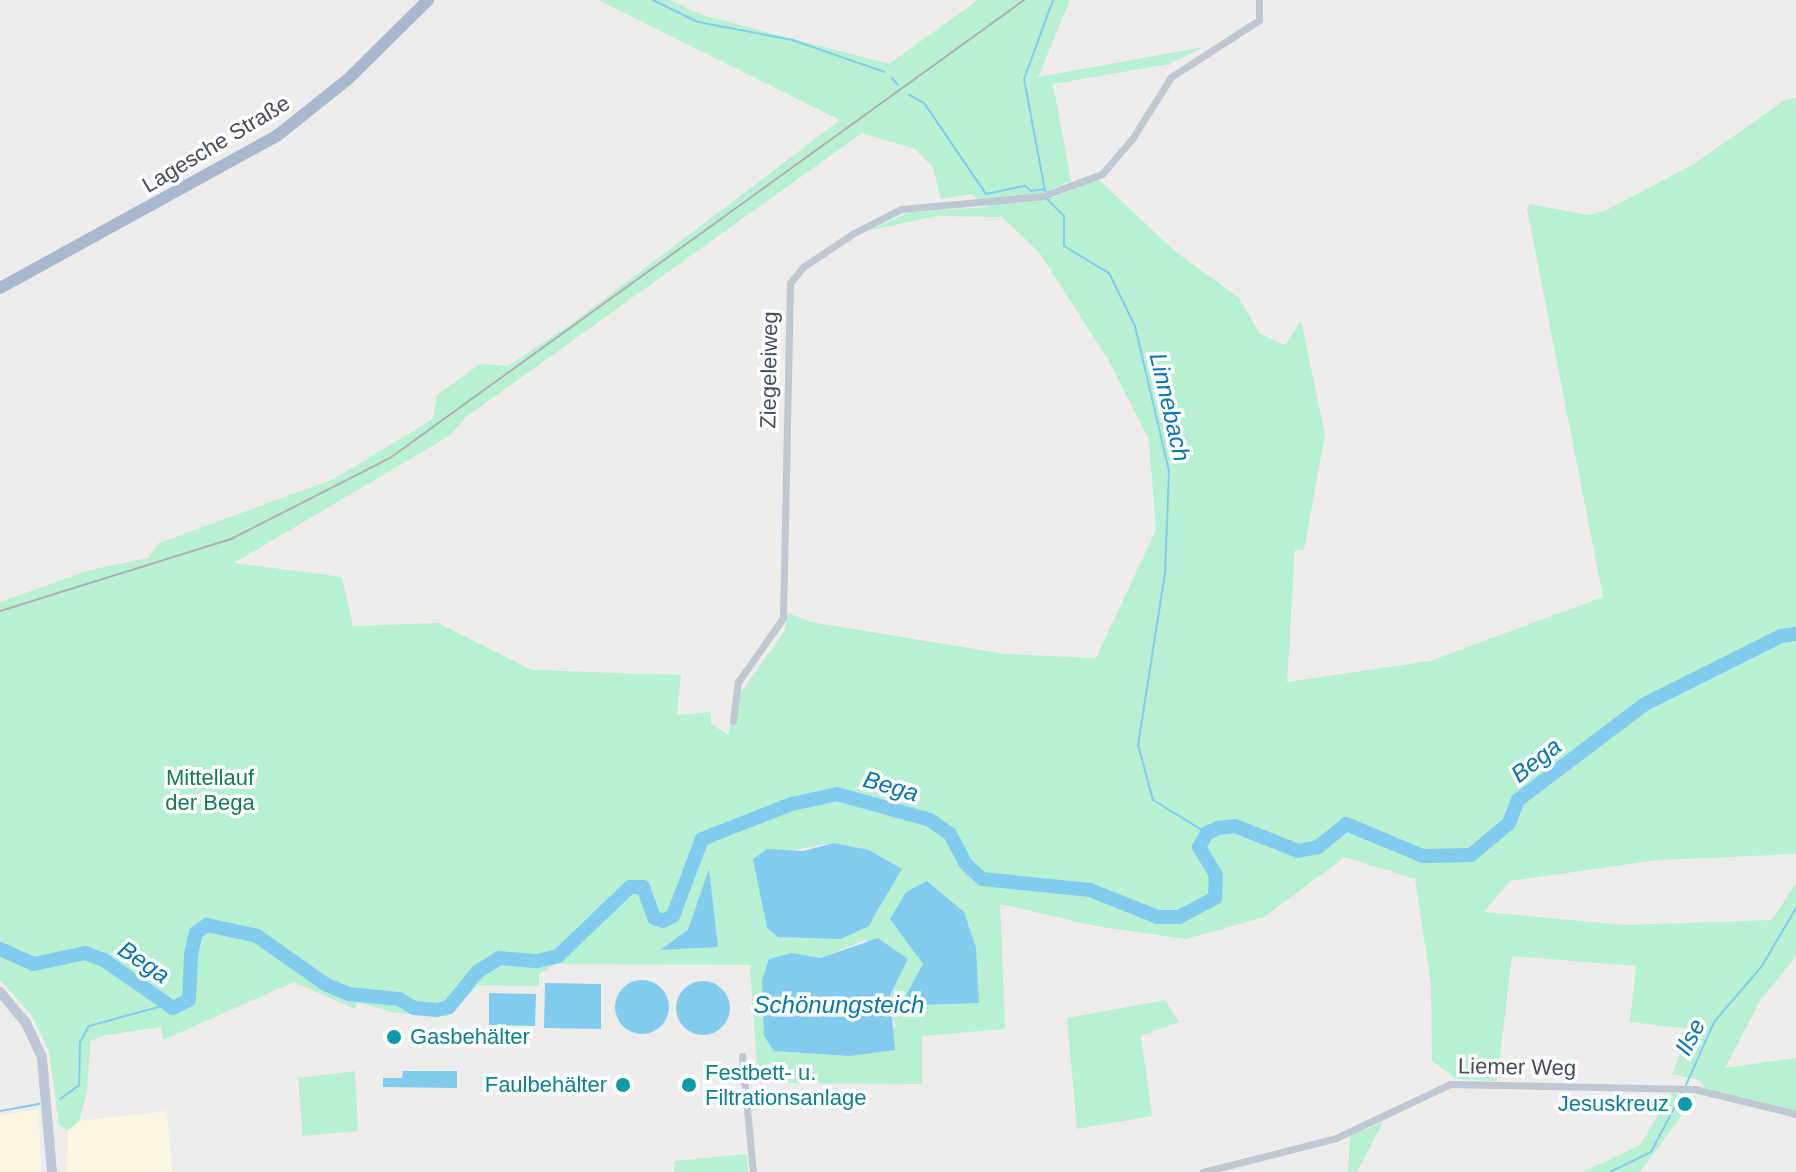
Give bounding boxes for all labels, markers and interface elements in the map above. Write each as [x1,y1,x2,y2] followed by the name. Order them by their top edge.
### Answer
[137,90,295,198] street label: Lagesche Straße
[755,311,783,429] street label: Ziegeleiweg
[1144,350,1196,464] water label: Linnebach
[1505,731,1567,789] water label: Bega
[165,764,255,816] park label: Mittellauf der Bega
[860,764,922,808] water label: Bega
[113,934,175,990] water label: Bega
[754,991,924,1019] water label: Schönungsteich
[1669,1014,1711,1060] water label: Ilse
[410,1024,530,1050] place label: Gasbehälter
[385,1028,403,1046] marker: Gasbehälter
[1458,1053,1576,1081] street label: Liemer Weg
[705,1059,866,1110] place label: Festbett- u. Filtrationsanlage
[485,1072,607,1098] place label: Faulbehälter
[614,1076,632,1094] marker: Faulbehälter
[680,1076,698,1094] marker: Festbett- u. Filtrationsanlage
[1558,1091,1669,1117] place label: Jesuskreuz
[1676,1095,1694,1113] marker: Jesuskreuz

